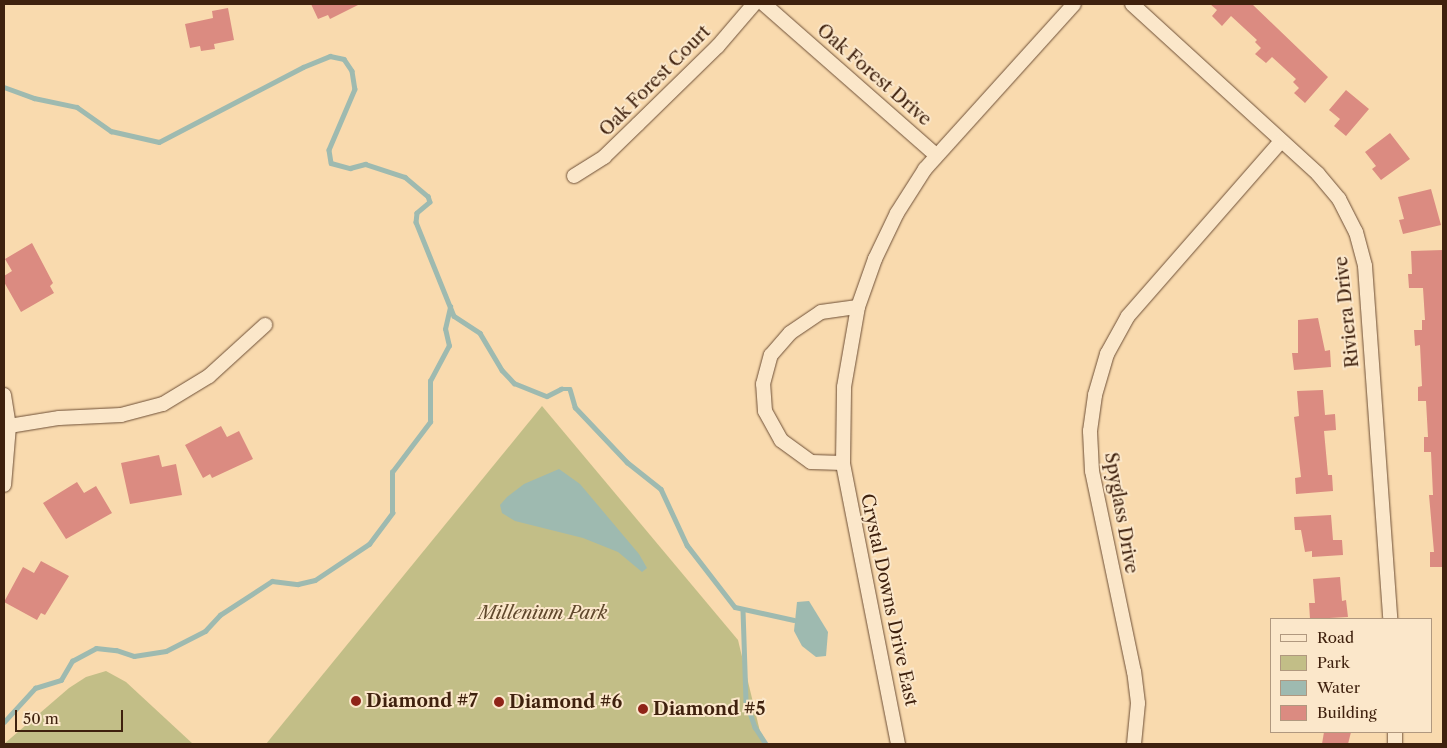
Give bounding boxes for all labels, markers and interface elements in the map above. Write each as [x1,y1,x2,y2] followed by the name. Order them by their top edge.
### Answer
[812,19,936,131] street label: Oak Forest Drive
[595,21,715,141] street label: Oak Forest Court
[1330,255,1364,369] street label: Riviera Drive
[1100,451,1142,575] street label: Spyglass Drive
[856,492,922,708] street label: Crystal Downs Drive East
[479,602,607,624] park label: Millenium Park
[1270,618,1432,733] legend
[1317,628,1354,647] text: Road
[1317,653,1350,672] text: Park
[1317,678,1360,697] text: Water
[366,690,478,712] place label: Diamond #7
[509,691,622,713] place label: Diamond #6
[350,695,362,707] marker: Diamond #7
[493,696,505,708] marker: Diamond #6
[653,698,766,720] place label: Diamond #5
[18,700,125,732] scale bar
[637,703,649,715] marker: Diamond #5
[1317,703,1377,722] text: Building
[23,709,59,728] text: 50 m

